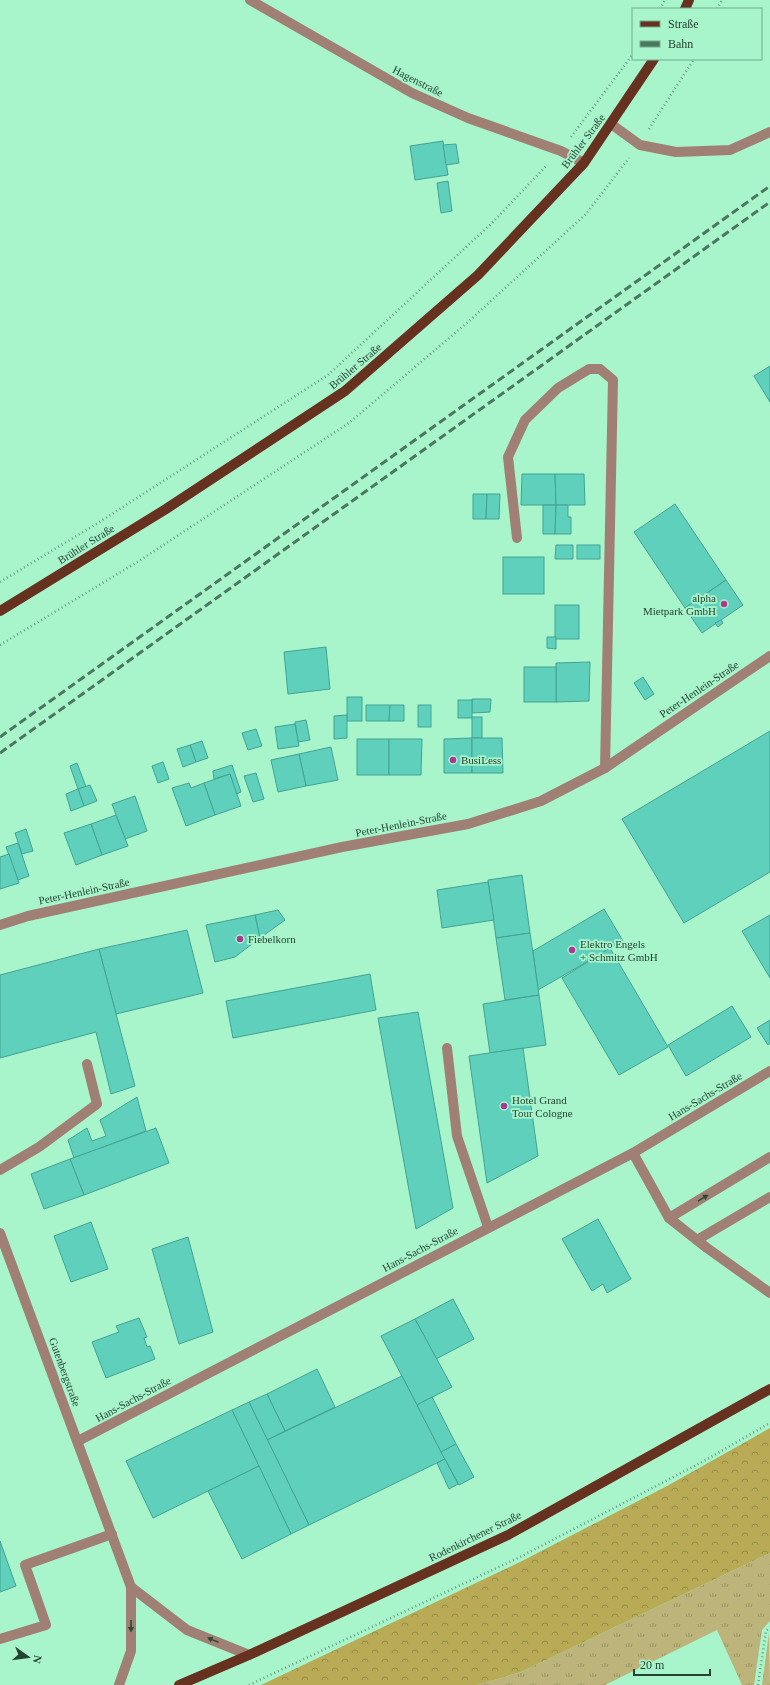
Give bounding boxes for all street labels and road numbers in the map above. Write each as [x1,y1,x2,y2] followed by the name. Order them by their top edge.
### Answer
[391,63,445,99] street label: Hagenstraße
[559,112,607,170] street label: Brühler Straße
[326,341,384,391] street label: Brühler Straße
[55,522,117,566] street label: Brühler Straße
[657,658,741,720] street label: Peter-Henlein-Straße
[354,809,448,839] street label: Peter-Henlein-Straße
[37,875,131,906] street label: Peter-Henlein-Straße
[666,1069,744,1123] street label: Hans-Sachs-Straße
[380,1224,460,1274] street label: Hans-Sachs-Straße
[47,1336,83,1408] street label: Gutenbergstraße
[93,1374,173,1424] street label: Hans-Sachs-Straße
[427,1508,523,1564] street label: Rodenkirchener Straße

